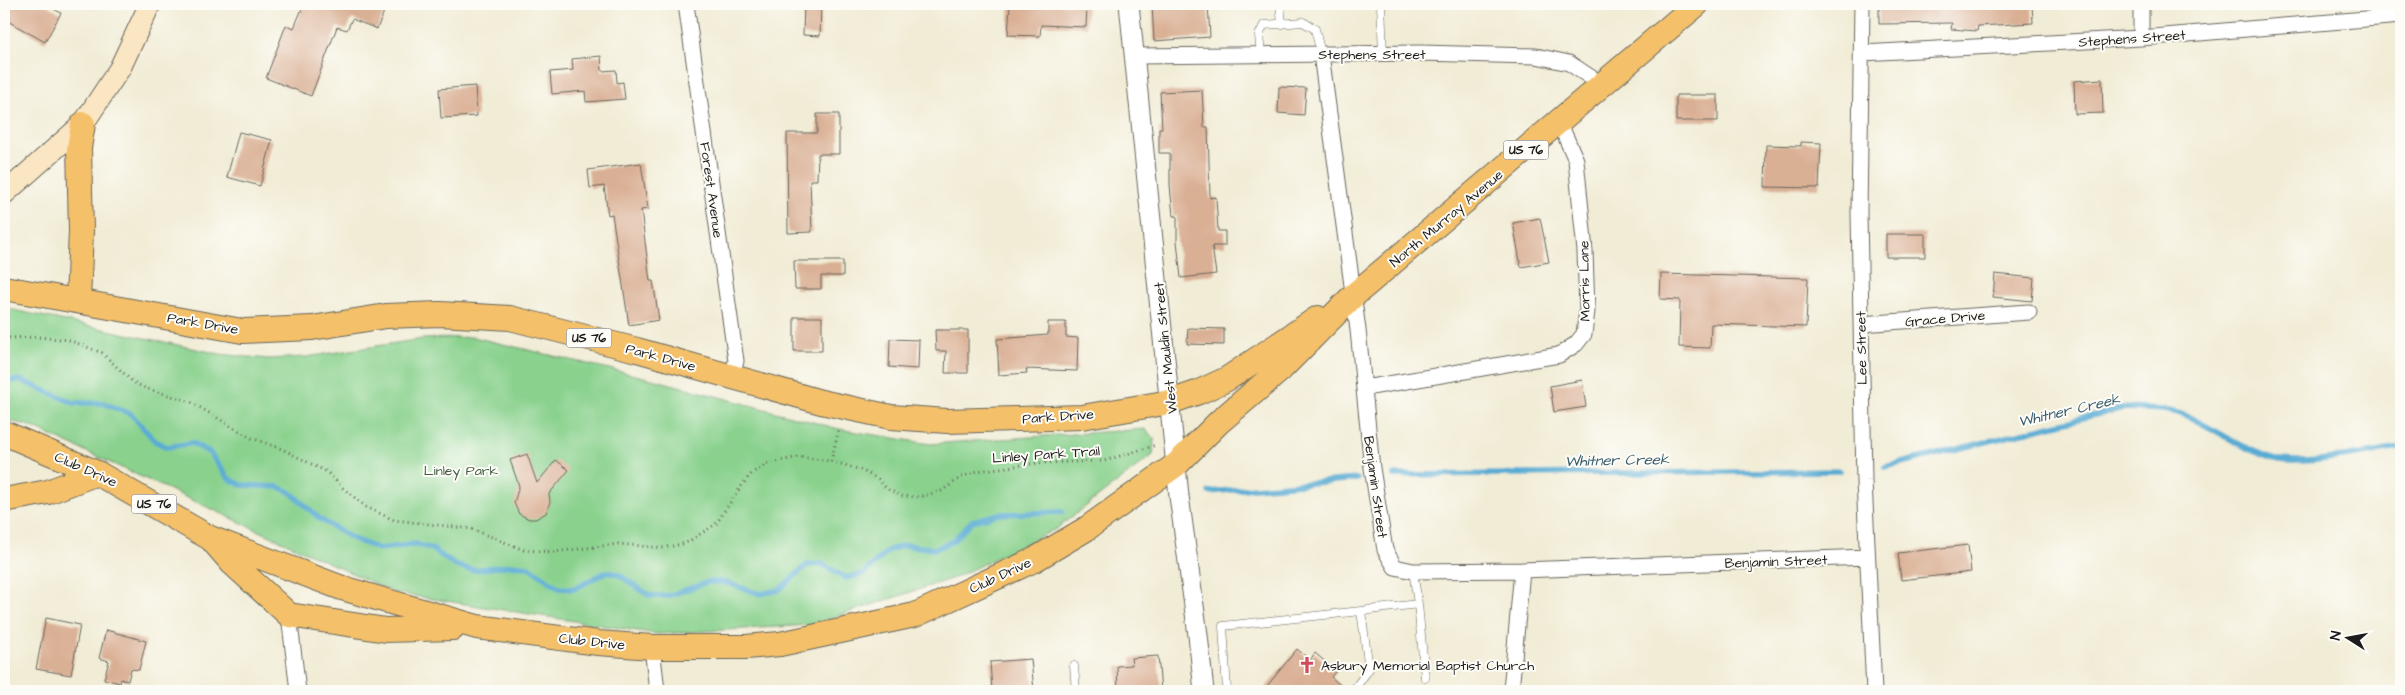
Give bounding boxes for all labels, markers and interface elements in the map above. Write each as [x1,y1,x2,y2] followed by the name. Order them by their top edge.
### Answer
[2078,25,2187,53] street label: Stephens Street
[1318,45,1426,65] street label: Stephens Street
[1504,140,1548,160] road number: US 76
[694,141,728,240] street label: Forest Avenue
[1386,165,1508,272] street label: North Murray Avenue
[1574,240,1596,322] street label: Morris Lane
[1149,281,1183,415] street label: West Mauldin Street
[1904,305,1986,332] street label: Grace Drive
[166,308,240,340] street label: Park Drive
[1851,311,1873,385] street label: Lee Street
[566,328,612,348] road number: US 76
[624,339,698,377] street label: Park Drive
[2016,388,2123,432] water label: Whitner Creek
[1022,404,1095,429] street label: Park Drive
[1358,435,1392,540] street label: Benjamin Street
[992,441,1101,469] street label: Linley Park Trail
[51,447,120,493] street label: Club Drive
[1565,449,1670,472] water label: Whitner Creek
[424,461,499,481] park label: Linley Park
[132,494,176,514] road number: US 76
[1724,550,1828,574] street label: Benjamin Street
[966,553,1035,599] street label: Club Drive
[2322,612,2372,662] north arrow
[558,629,626,655] street label: Club Drive
[2326,629,2347,642] text: N
[1297,655,1317,675] church icon: Asbury Memorial Baptist Church
[1321,656,1534,676] place label: Asbury Memorial Baptist Church

